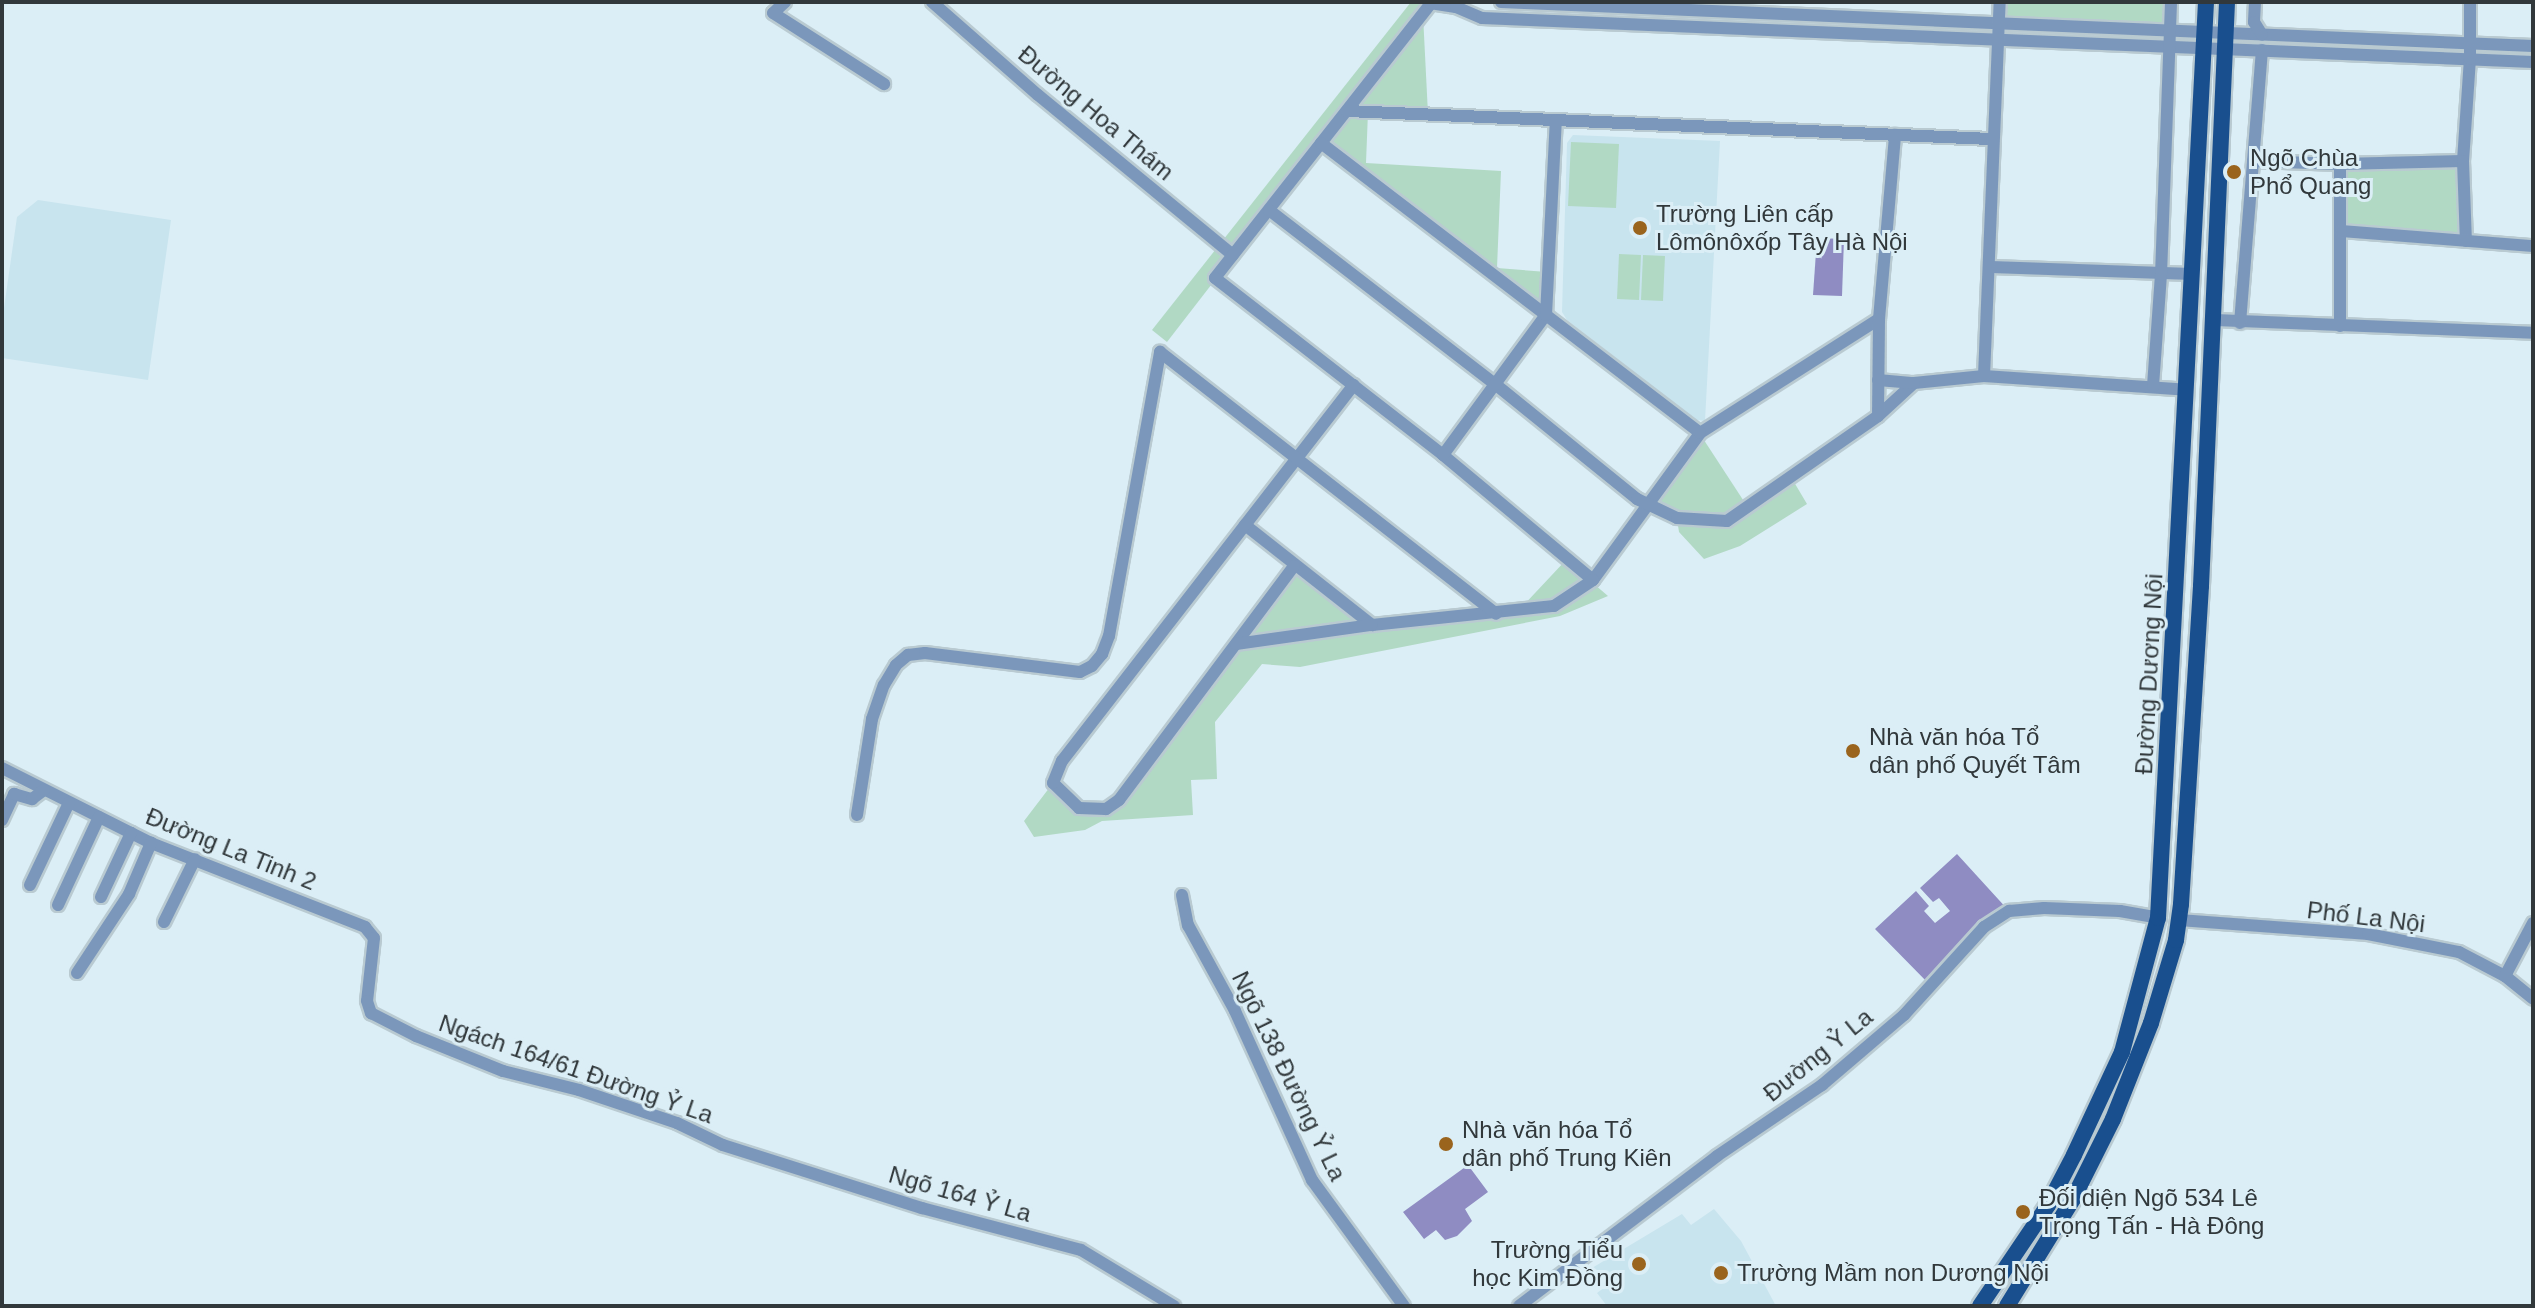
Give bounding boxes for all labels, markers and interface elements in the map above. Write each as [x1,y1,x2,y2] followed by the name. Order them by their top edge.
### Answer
[1012,39,1180,187] street label: Đường Hoa Thám
[2250,144,2371,200] place label: Ngõ Chùa Phổ Quang
[2225,163,2243,181] marker: Ngõ Chùa Phổ Quang
[1656,200,1908,256] place label: Trường Liên cấp Lômônôxốp Tây Hà Nội
[1631,219,1649,237] marker: Trường Liên cấp Lômônôxốp Tây Hà Nội
[2129,573,2169,775] street label: Đường Dương Nội
[1869,723,2081,779] place label: Nhà văn hóa Tổ dân phố Quyết Tâm
[1844,742,1862,760] marker: Nhà văn hóa Tổ dân phố Quyết Tâm
[141,802,321,896] street label: Đường La Tinh 2
[2305,895,2427,939] street label: Phố La Nội
[1226,967,1352,1185] street label: Ngõ 138 Đường Ỷ La
[1758,1002,1878,1108] street label: Đường Ỷ La
[435,1009,717,1129] street label: Ngách 164/61 Đường Ỷ La
[1462,1116,1672,1172] place label: Nhà văn hóa Tổ dân phố Trung Kiên
[1437,1135,1455,1153] marker: Nhà văn hóa Tổ dân phố Trung Kiên
[885,1160,1035,1228] street label: Ngõ 164 Ỷ La
[2039,1184,2265,1240] place label: Đối diện Ngõ 534 Lê Trọng Tấn - Hà Đông
[2014,1203,2032,1221] marker: Đối diện Ngõ 534 Lê Trọng Tấn - Hà Đông
[1472,1236,1623,1292] place label: Trường Tiểu học Kim Đồng
[1630,1255,1648,1273] marker: Trường Tiểu học Kim Đồng
[1737,1259,2049,1287] place label: Trường Mầm non Dương Nội
[1712,1264,1730,1282] marker: Trường Mầm non Dương Nội

